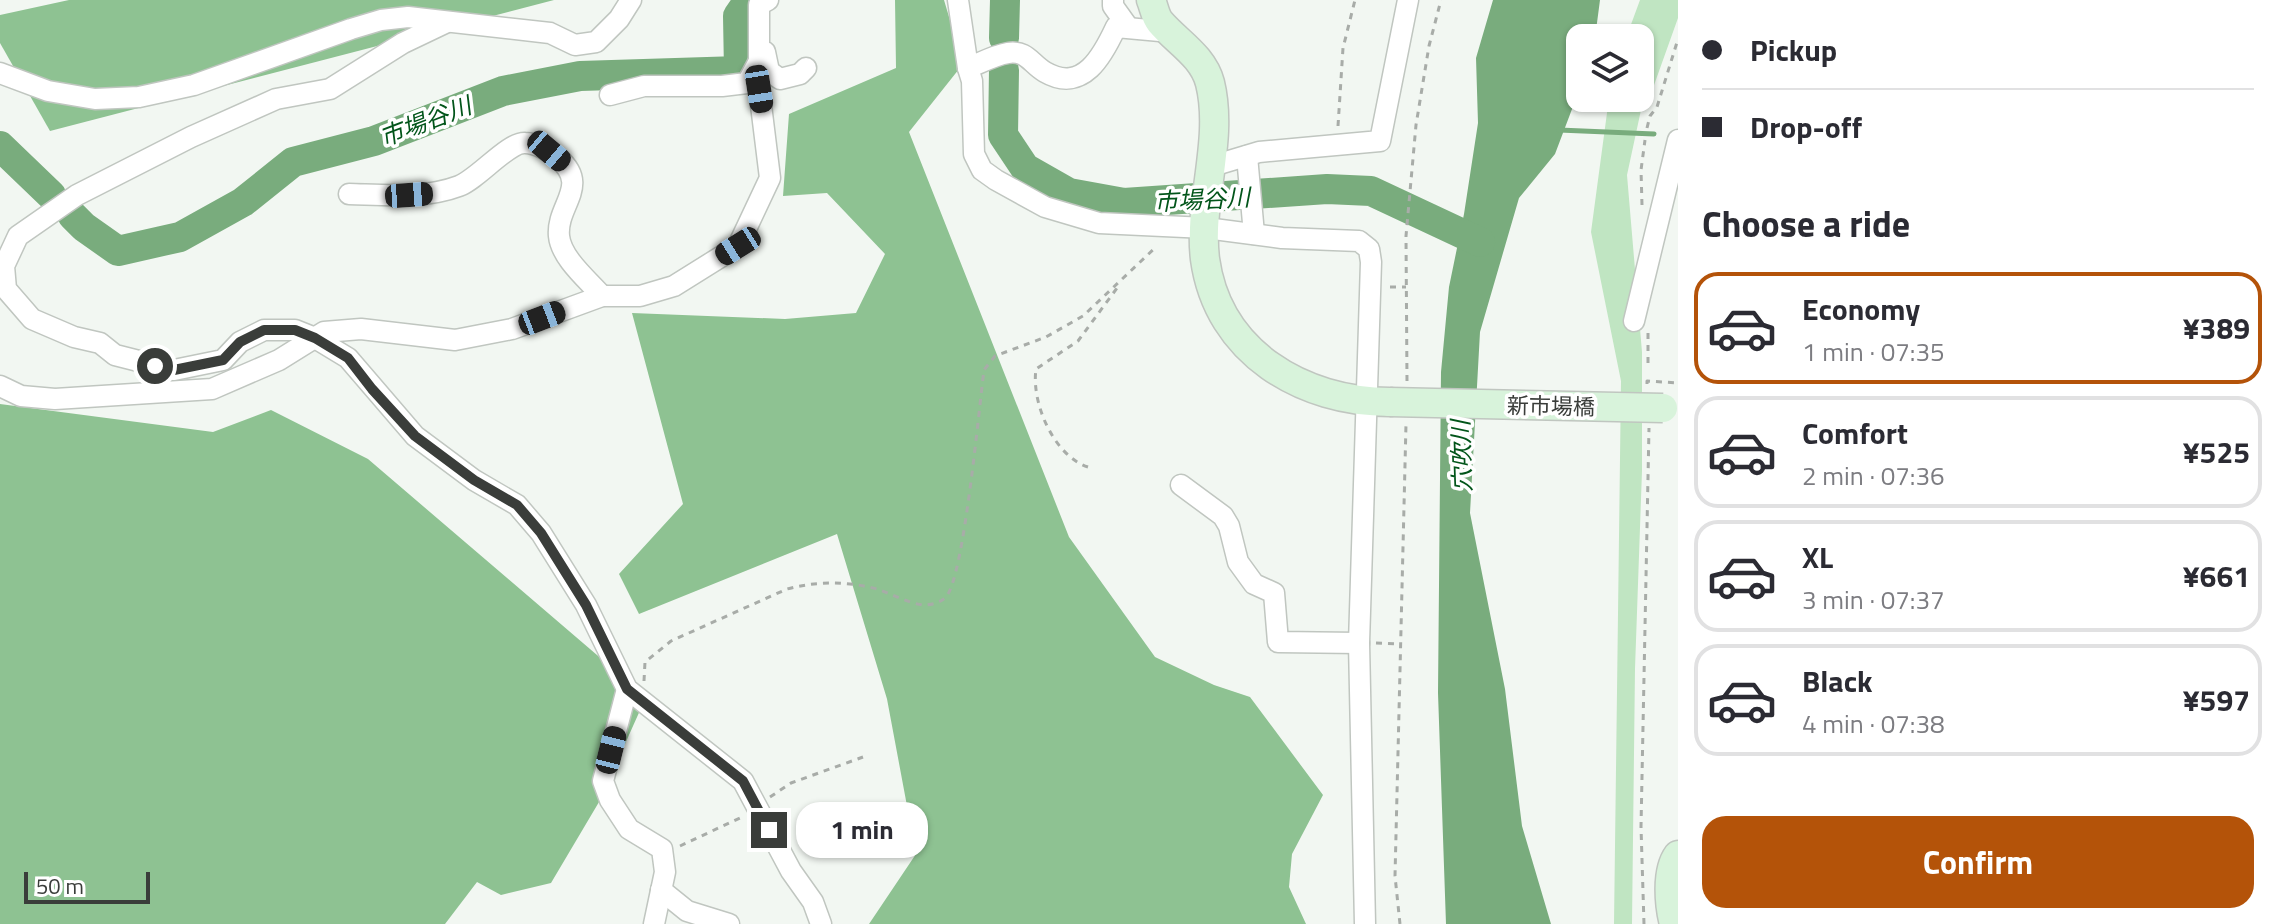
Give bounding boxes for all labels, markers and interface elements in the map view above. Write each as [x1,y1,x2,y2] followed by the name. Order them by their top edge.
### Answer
[1566,24,1654,112] map controls
[1566,24,1654,112] button: layers
[1750,27,1837,73] text: Pickup
[743,63,775,115] car
[374,86,479,155] water label: 市場谷川
[1750,104,1862,150] text: Drop-off
[523,126,575,176] car
[1153,178,1254,219] water label: 市場谷川
[384,181,434,209] car
[1702,196,1910,251] text: Choose a ride
[711,223,765,269] car
[1802,286,1920,332] text: Economy
[1706,292,1778,364] icon: car
[515,298,569,338] car
[2183,305,2250,351] text: ¥389
[1802,332,1945,371] text: 1 min · 07:35
[137,348,173,384] route start
[1507,388,1595,424] street label: 新市場橋
[1802,410,1908,456] text: Comfort
[1442,416,1480,493] water label: 穴吹川
[1706,416,1778,488] icon: car
[2183,429,2250,475] text: ¥525
[1802,456,1945,495] text: 2 min · 07:36
[1802,534,1833,580] text: XL
[1706,540,1778,612] icon: car
[2183,553,2250,599] text: ¥661
[1802,580,1945,619] text: 3 min · 07:37
[1802,658,1873,704] text: Black
[1706,664,1778,736] icon: car
[2183,677,2250,723] text: ¥597
[1802,704,1945,743] text: 4 min · 07:38
[594,724,628,776] car
[797,802,929,858] callout: 1 min
[830,810,894,849] text: 1 min
[751,812,787,848] route end
[1702,816,2254,908] button: Confirm
[24,868,150,904] scale bar
[36,869,84,903] text: 50 m

